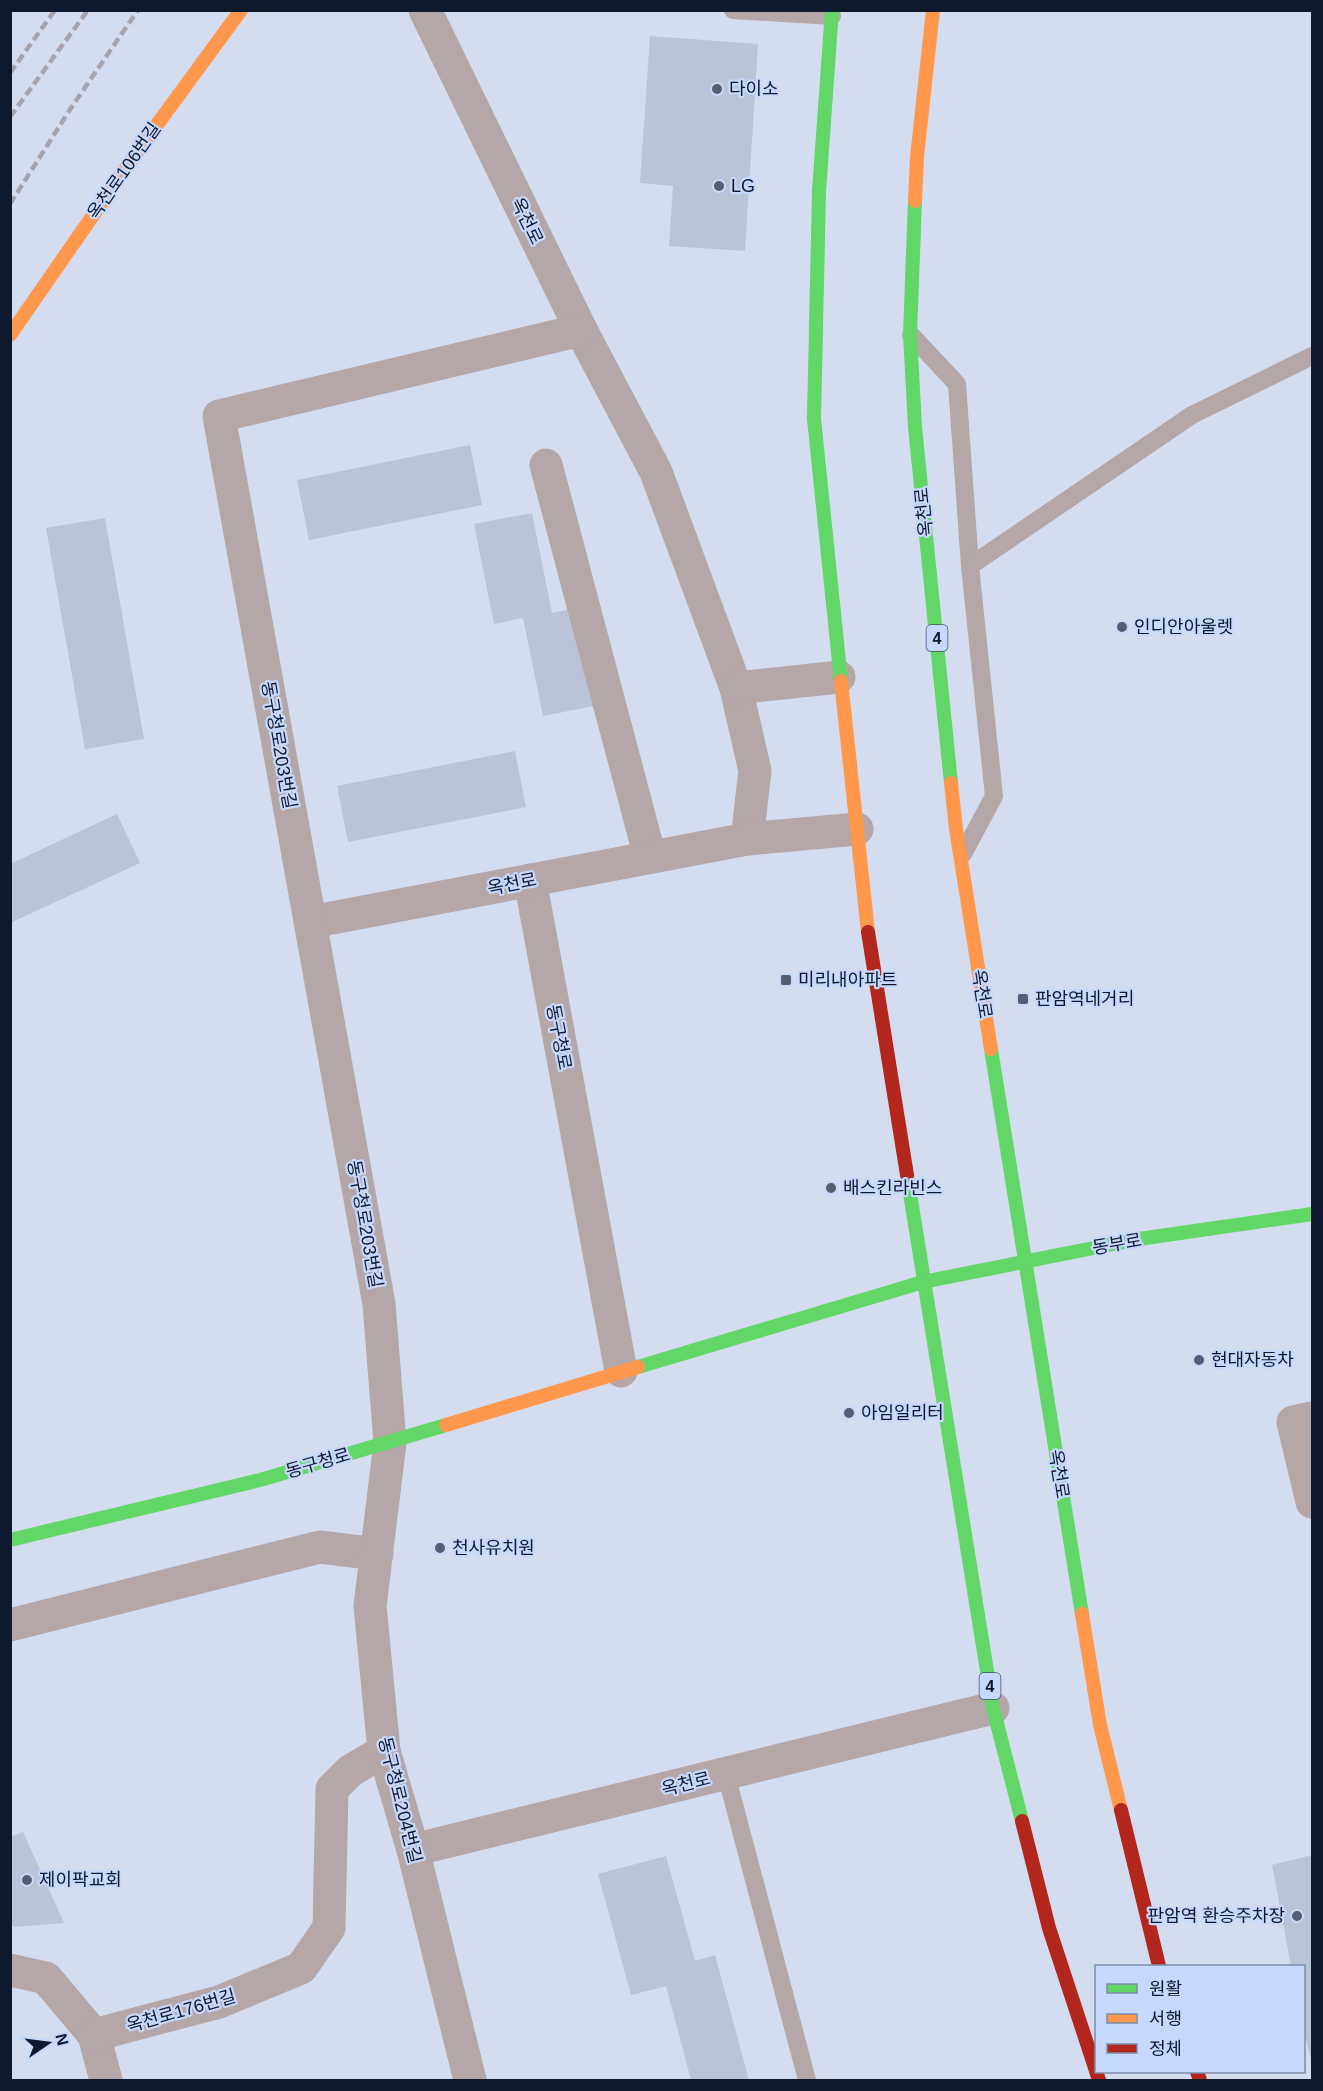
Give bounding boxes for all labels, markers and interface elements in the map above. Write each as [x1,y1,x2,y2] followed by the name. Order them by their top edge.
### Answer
[729,79,779,99] place label: 다이소
[710,82,724,96] marker: 다이소
[83,119,165,223] street label: 옥천로106번길
[731,176,755,196] place label: LG
[712,179,726,193] marker: LG
[507,194,547,248] street label: 옥천로
[911,486,937,538] street label: 옥천로
[1134,617,1233,637] place label: 인디안아울렛
[1115,620,1129,634] marker: 인디안아울렛
[926,625,948,651] road number: 4
[258,680,300,810] street label: 동구청로203번길
[486,869,538,899] street label: 옥천로
[968,968,996,1020] street label: 옥천로
[798,970,897,990] place label: 미리내아파트
[779,973,793,987] marker: 미리내아파트
[1035,989,1134,1009] place label: 판암역네거리
[1016,992,1030,1006] marker: 판암역네거리
[543,1003,575,1071] street label: 동구청로
[344,1159,386,1289] street label: 동구청로203번길
[843,1178,942,1198] place label: 배스킨라빈스
[824,1181,838,1195] marker: 배스킨라빈스
[1091,1230,1143,1258] street label: 동부로
[1211,1350,1294,1370] place label: 현대자동차
[1192,1353,1206,1367] marker: 현대자동차
[861,1403,944,1423] place label: 아임일리터
[842,1406,856,1420] marker: 아임일리터
[283,1444,353,1482] street label: 동구청로
[1045,1448,1073,1500] street label: 옥천로
[452,1538,535,1558] place label: 천사유치원
[433,1541,447,1555] marker: 천사유치원
[980,1673,1000,1699] road number: 4
[375,1735,425,1865] street label: 동구청로204번길
[659,1768,713,1800] street label: 옥천로
[39,1870,122,1890] place label: 제이팍교회
[20,1873,34,1887] marker: 제이팍교회
[1148,1906,1285,1926] place label: 판암역 환승주차장
[1290,1909,1304,1923] marker: 판암역 환승주차장
[1095,1965,1305,2073] legend
[1149,1979,1182,1999] text: 원활
[124,1986,238,2036] street label: 옥천로176번길
[1149,2009,1182,2029] text: 서행
[18,2013,78,2073] north arrow
[52,2032,72,2047] text: N
[1149,2039,1182,2059] text: 정체

